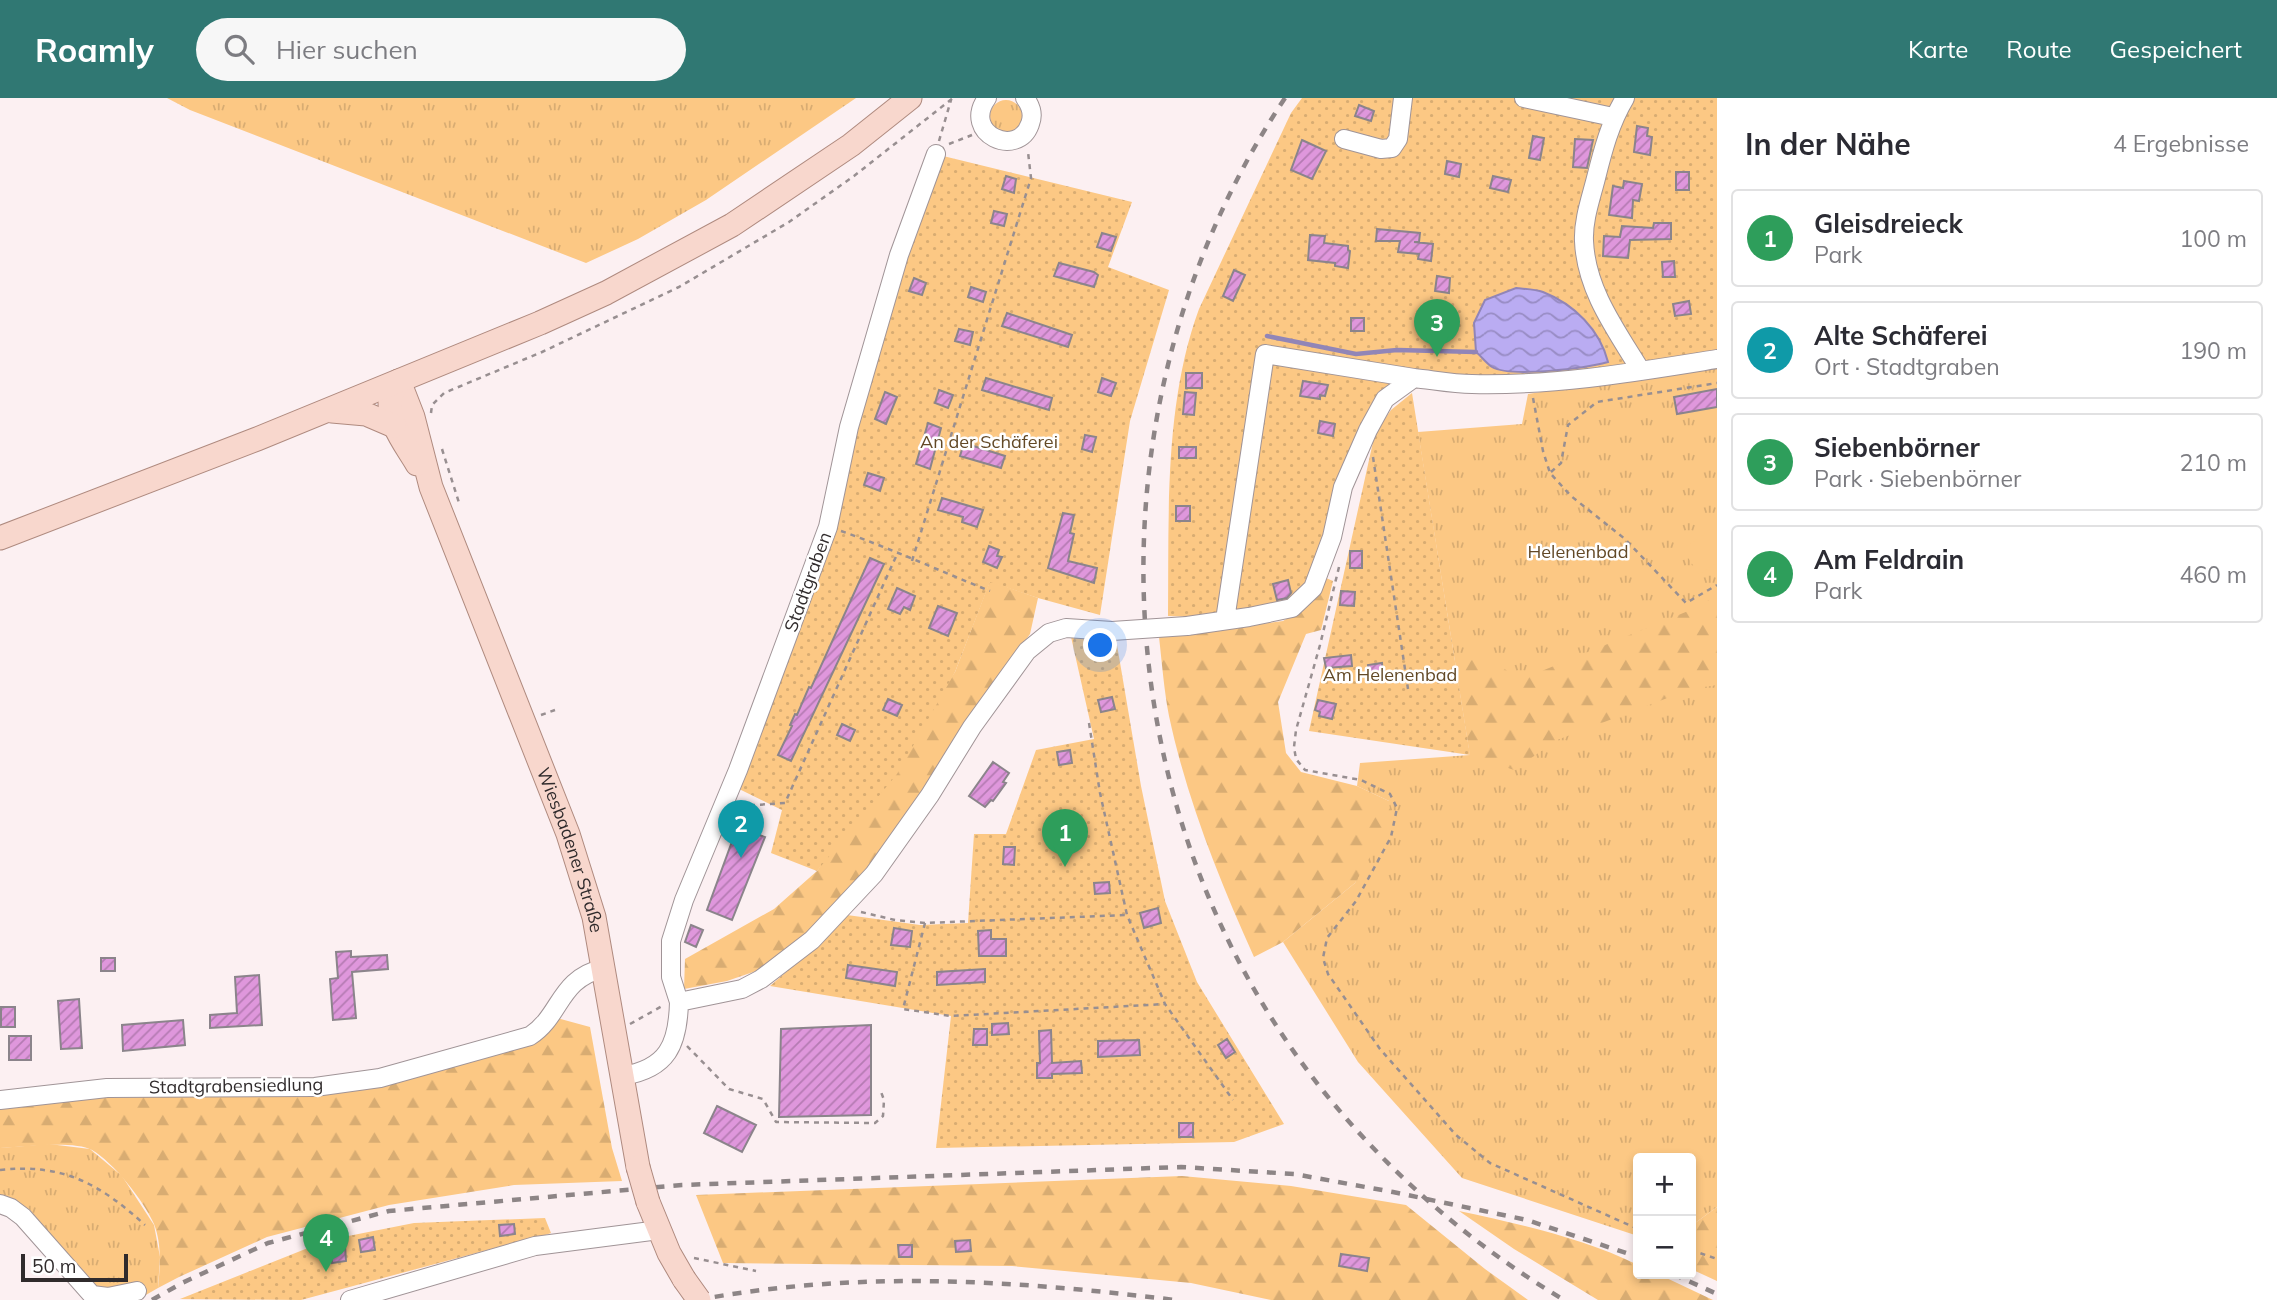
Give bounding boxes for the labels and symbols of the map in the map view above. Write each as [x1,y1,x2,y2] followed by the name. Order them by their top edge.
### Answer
[1414,299,1460,357] pin: 3
[920,430,1058,453] park label: An der Schäferei
[779,529,836,635] street label: Stadtgraben
[1528,540,1628,563] park label: Helenenbad
[1083,628,1117,662] your location
[1323,663,1457,686] park label: Am Helenenbad
[532,764,609,934] street label: Wiesbadener Straße
[718,800,764,858] pin: 2
[1042,809,1088,867] pin: 1
[149,1072,323,1099] street label: Stadtgrabensiedlung
[303,1214,349,1272] pin: 4
[21,1251,128,1283] scale bar

